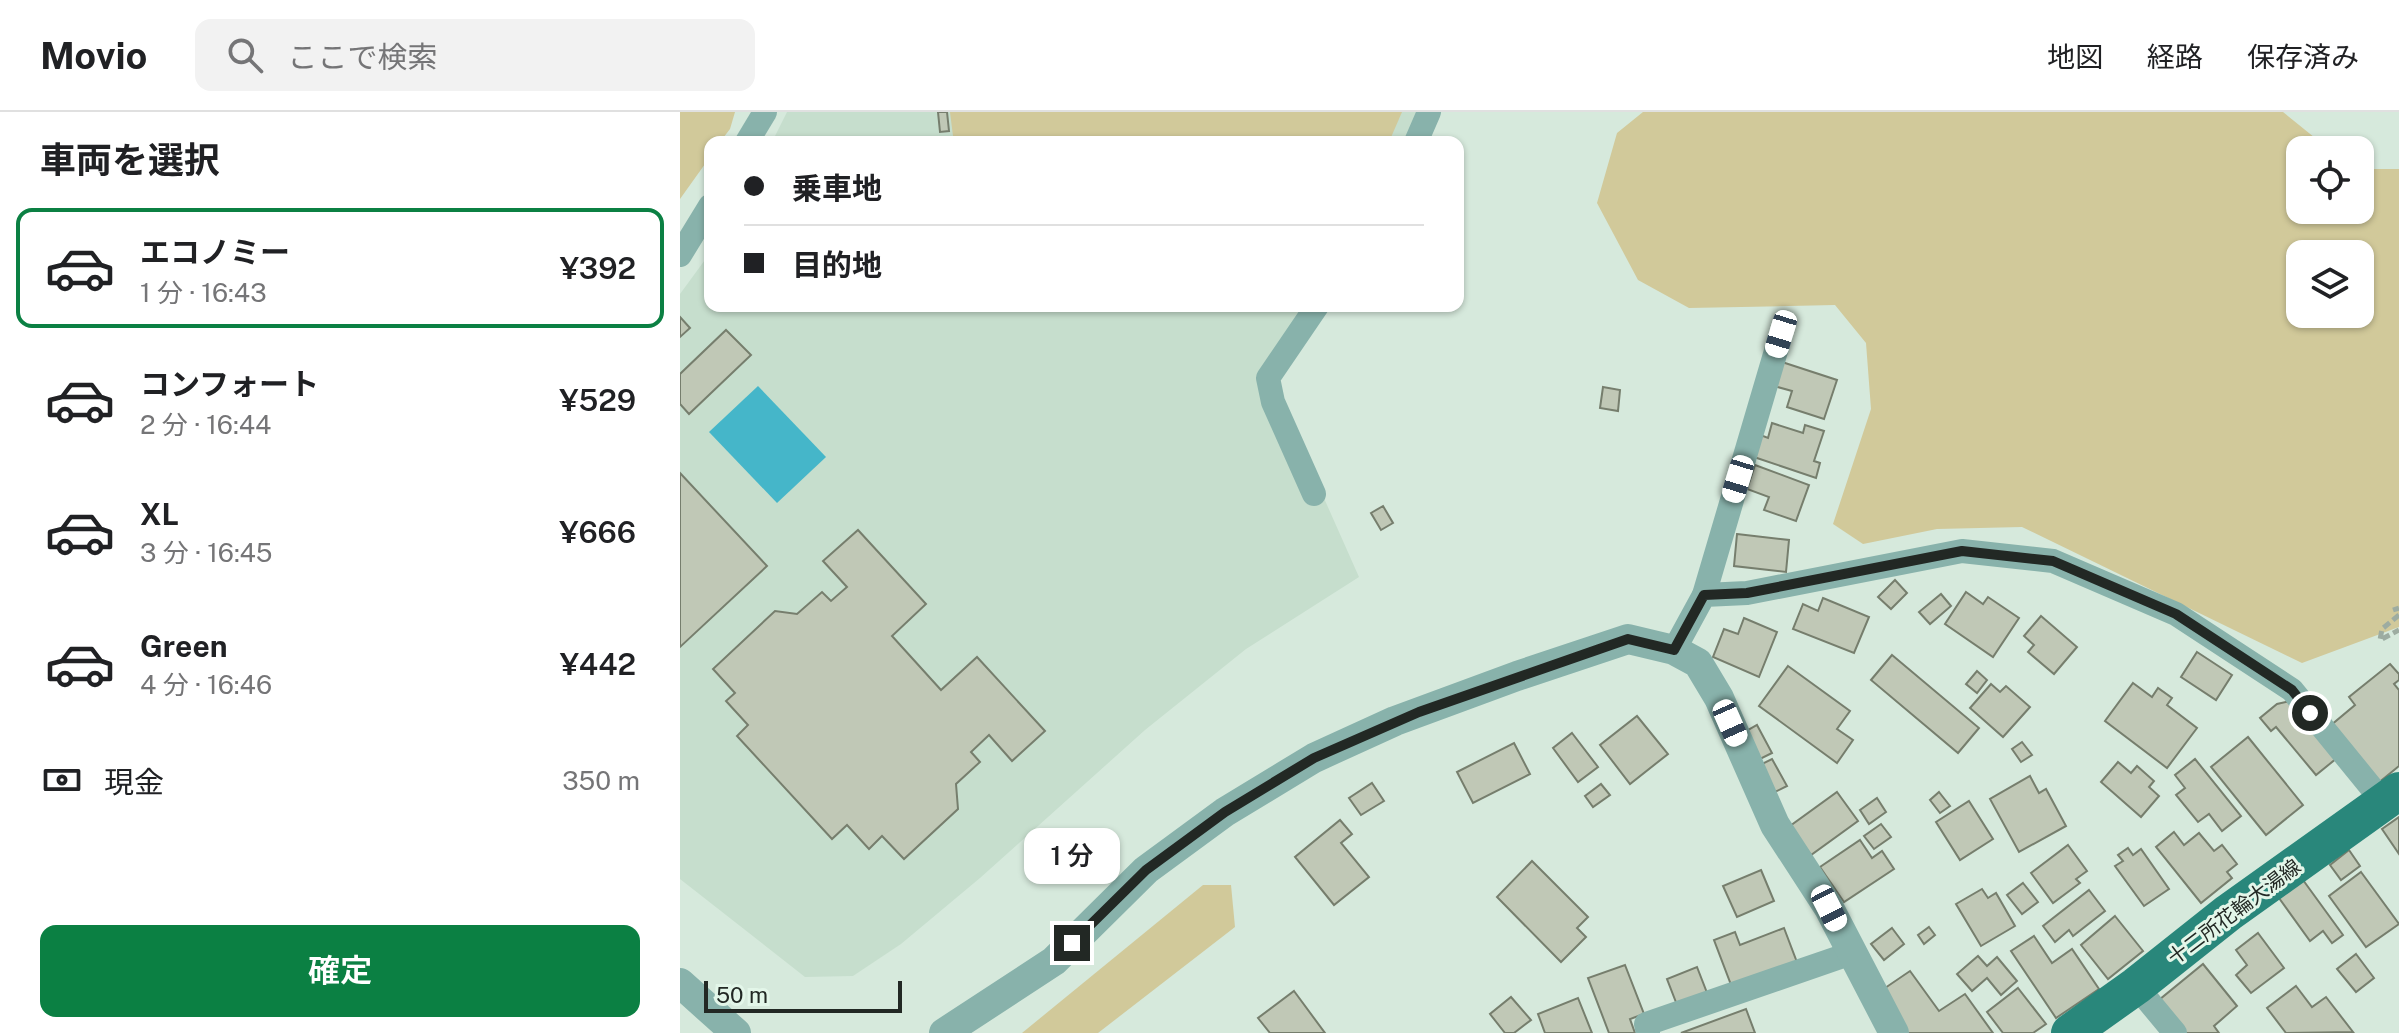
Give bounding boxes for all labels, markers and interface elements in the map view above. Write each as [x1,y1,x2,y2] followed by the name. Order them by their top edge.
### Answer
[195,19,755,91] search box
[40,33,147,78] text: Movio
[223,33,267,77] icon: search
[287,39,437,75] text: ここで検索
[2047,40,2103,73] text: 地図
[2147,40,2203,73] text: 経路
[2247,40,2359,73] text: 保存済み
[2286,136,2374,328] map controls
[2286,136,2374,224] button: locate
[40,139,220,181] text: 車両を選択
[792,170,882,206] text: 乗車地
[44,232,116,304] icon: car
[140,234,290,270] text: エコノミー
[2286,240,2374,328] button: layers
[792,247,882,283] text: 目的地
[560,250,636,286] text: ¥392
[140,277,267,308] text: 1 分 · 16:43
[1763,308,1799,360] car
[44,364,116,436] icon: car
[140,366,319,402] text: コンフォート
[559,382,636,418] text: ¥529
[140,409,271,440] text: 2 分 · 16:44
[1720,453,1756,505] car
[44,496,116,568] icon: car
[140,496,179,532] text: XL
[559,514,636,550] text: ¥666
[140,537,272,568] text: 3 分 · 16:45
[44,628,116,700] icon: car
[140,628,227,664] text: Green
[560,646,636,682] text: ¥442
[140,669,272,700] text: 4 分 · 16:46
[2292,695,2328,731] route start
[1709,696,1751,750] car
[40,758,84,802] icon: cash
[104,764,164,800] text: 現金
[562,765,640,796] text: 350 m
[1024,827,1120,883] callout: 1 分
[1051,840,1093,871] text: 1 分
[2163,854,2305,970] street label: 十二所花輪大湯線
[1807,881,1851,935] car
[40,925,640,1017] button: 確定
[1054,925,1090,961] route end
[704,977,902,1013] scale bar
[716,982,768,1008] text: 50 m

